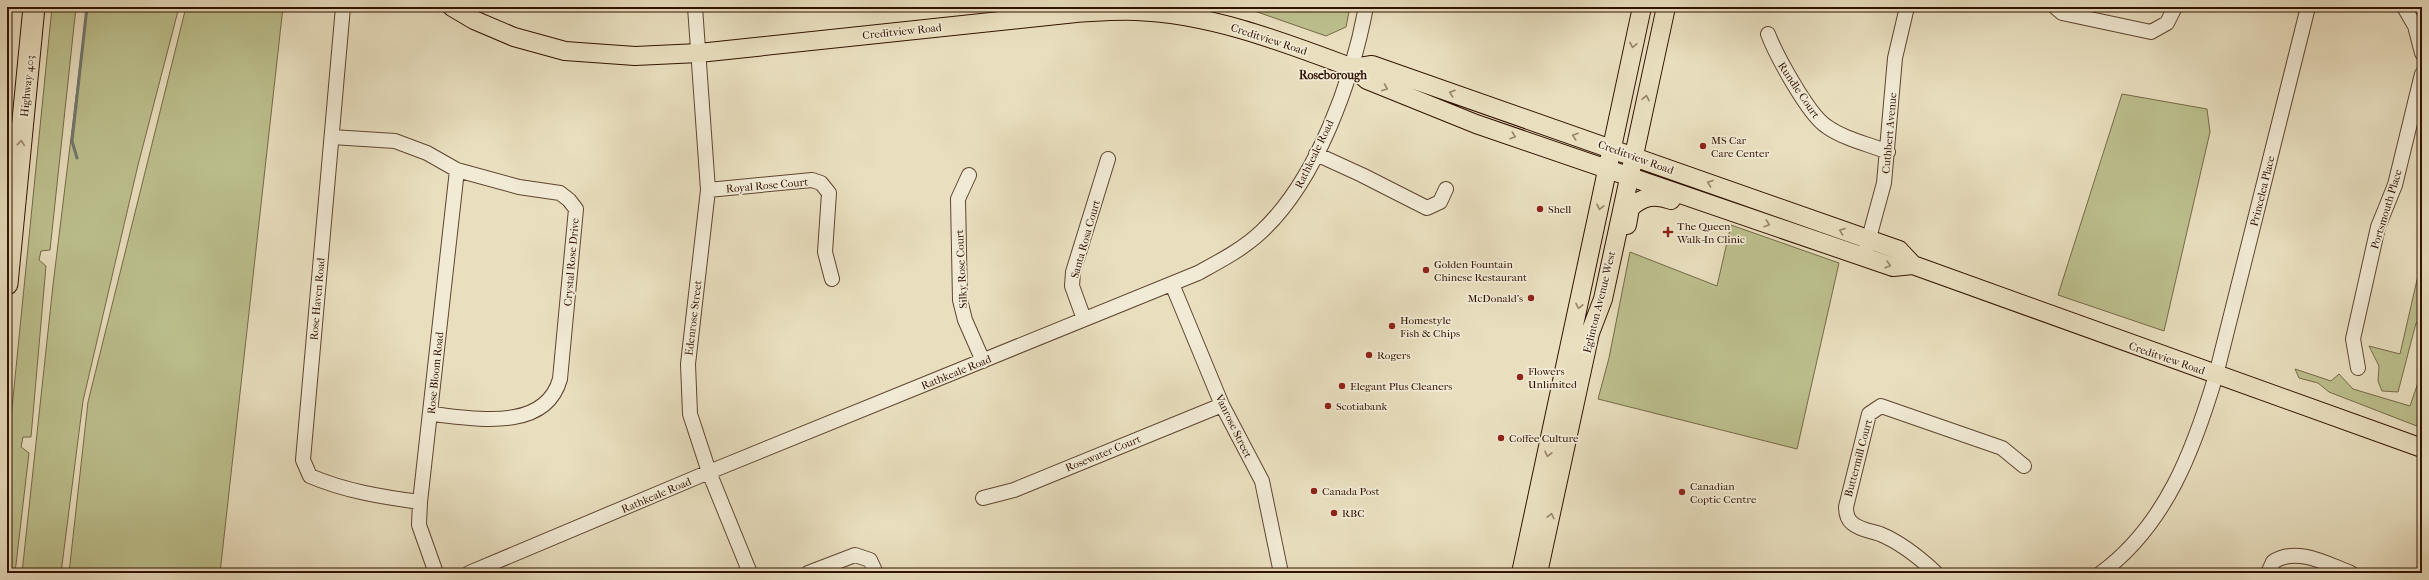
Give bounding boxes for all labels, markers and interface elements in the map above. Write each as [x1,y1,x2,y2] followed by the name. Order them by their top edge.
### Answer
[862,21,943,42] street label: Creditview Road
[1229,21,1310,58] street label: Creditview Road
[1630,42,1638,48] one-way arrow
[18,55,37,118] street label: Highway 403
[1775,60,1822,121] street label: Rundle Court
[1299,68,1367,83] district label: Roseborough
[1382,83,1389,91] one-way arrow
[1449,89,1456,98] one-way arrow
[1879,91,1900,174] street label: Cuthbert Avenue
[1642,95,1650,101] one-way arrow
[1292,117,1337,191] street label: Rathkeale Road
[1509,132,1516,140] one-way arrow
[1571,132,1578,140] one-way arrow
[1711,134,1769,160] place label: MS Car Care Center
[1596,138,1676,178] street label: Creditview Road
[16,140,25,146] one-way arrow
[1698,141,1708,151] marker: MS Car Care Center
[2247,154,2278,228] street label: Princelea Place
[2368,167,2405,251] street label: Portsmouth Place
[725,175,809,196] street label: Royal Rose Court
[1706,180,1713,188] one-way arrow
[1068,198,1103,280] street label: Santa Rosa Court
[1548,203,1571,216] place label: Shell
[1535,204,1545,214] marker: Shell
[1596,204,1604,211] one-way arrow
[561,217,582,307] street label: Crystal Rose Drive
[1676,220,1745,246] place label: The Queen Walk-In Clinic
[1763,220,1770,228] one-way arrow
[1662,226,1674,238] marker: The Queen Walk-In Clinic
[1838,227,1845,236] one-way arrow
[953,229,970,309] street label: Silky Rose Court
[1581,250,1618,355] street label: Eglinton Avenue West
[307,256,328,341] street label: Rose Haven Road
[1434,258,1527,284] place label: Golden Fountain Chinese Restaurant
[1884,260,1891,269] one-way arrow
[1421,265,1431,275] marker: Golden Fountain Chinese Restaurant
[682,280,705,356] street label: Edenrose Street
[1468,292,1523,305] place label: McDonald's
[1526,293,1536,303] marker: McDonald's
[1575,303,1583,310] one-way arrow
[1400,314,1460,340] place label: Homestyle Fish & Chips
[1387,321,1397,331] marker: Homestyle Fish & Chips
[425,330,446,415] street label: Rose Bloom Road
[2127,339,2208,378] street label: Creditview Road
[1377,349,1410,362] place label: Rogers
[1364,350,1374,360] marker: Rogers
[919,352,994,392] street label: Rathkeale Road
[1528,365,1578,391] place label: Flowers Unlimited
[1515,372,1525,382] marker: Flowers Unlimited
[1350,380,1452,393] place label: Elegant Plus Cleaners
[1337,381,1347,391] marker: Elegant Plus Cleaners
[1212,391,1255,460] street label: Vanrose Street
[1336,400,1388,413] place label: Scotiabank
[1323,401,1333,411] marker: Scotiabank
[1842,418,1875,498] street label: Buttermill Court
[1064,432,1143,475] street label: Rosewater Court
[1509,432,1579,445] place label: Coffee Culture
[1496,433,1506,443] marker: Coffee Culture
[1544,451,1552,457] one-way arrow
[619,475,694,516] street label: Rathkeale Road
[1690,480,1757,506] place label: Canadian Coptic Centre
[1322,485,1379,498] place label: Canada Post
[1309,486,1319,496] marker: Canada Post
[1677,487,1687,497] marker: Canadian Coptic Centre
[1342,507,1365,520] place label: RBC
[1329,508,1339,518] marker: RBC
[1547,512,1555,519] one-way arrow

